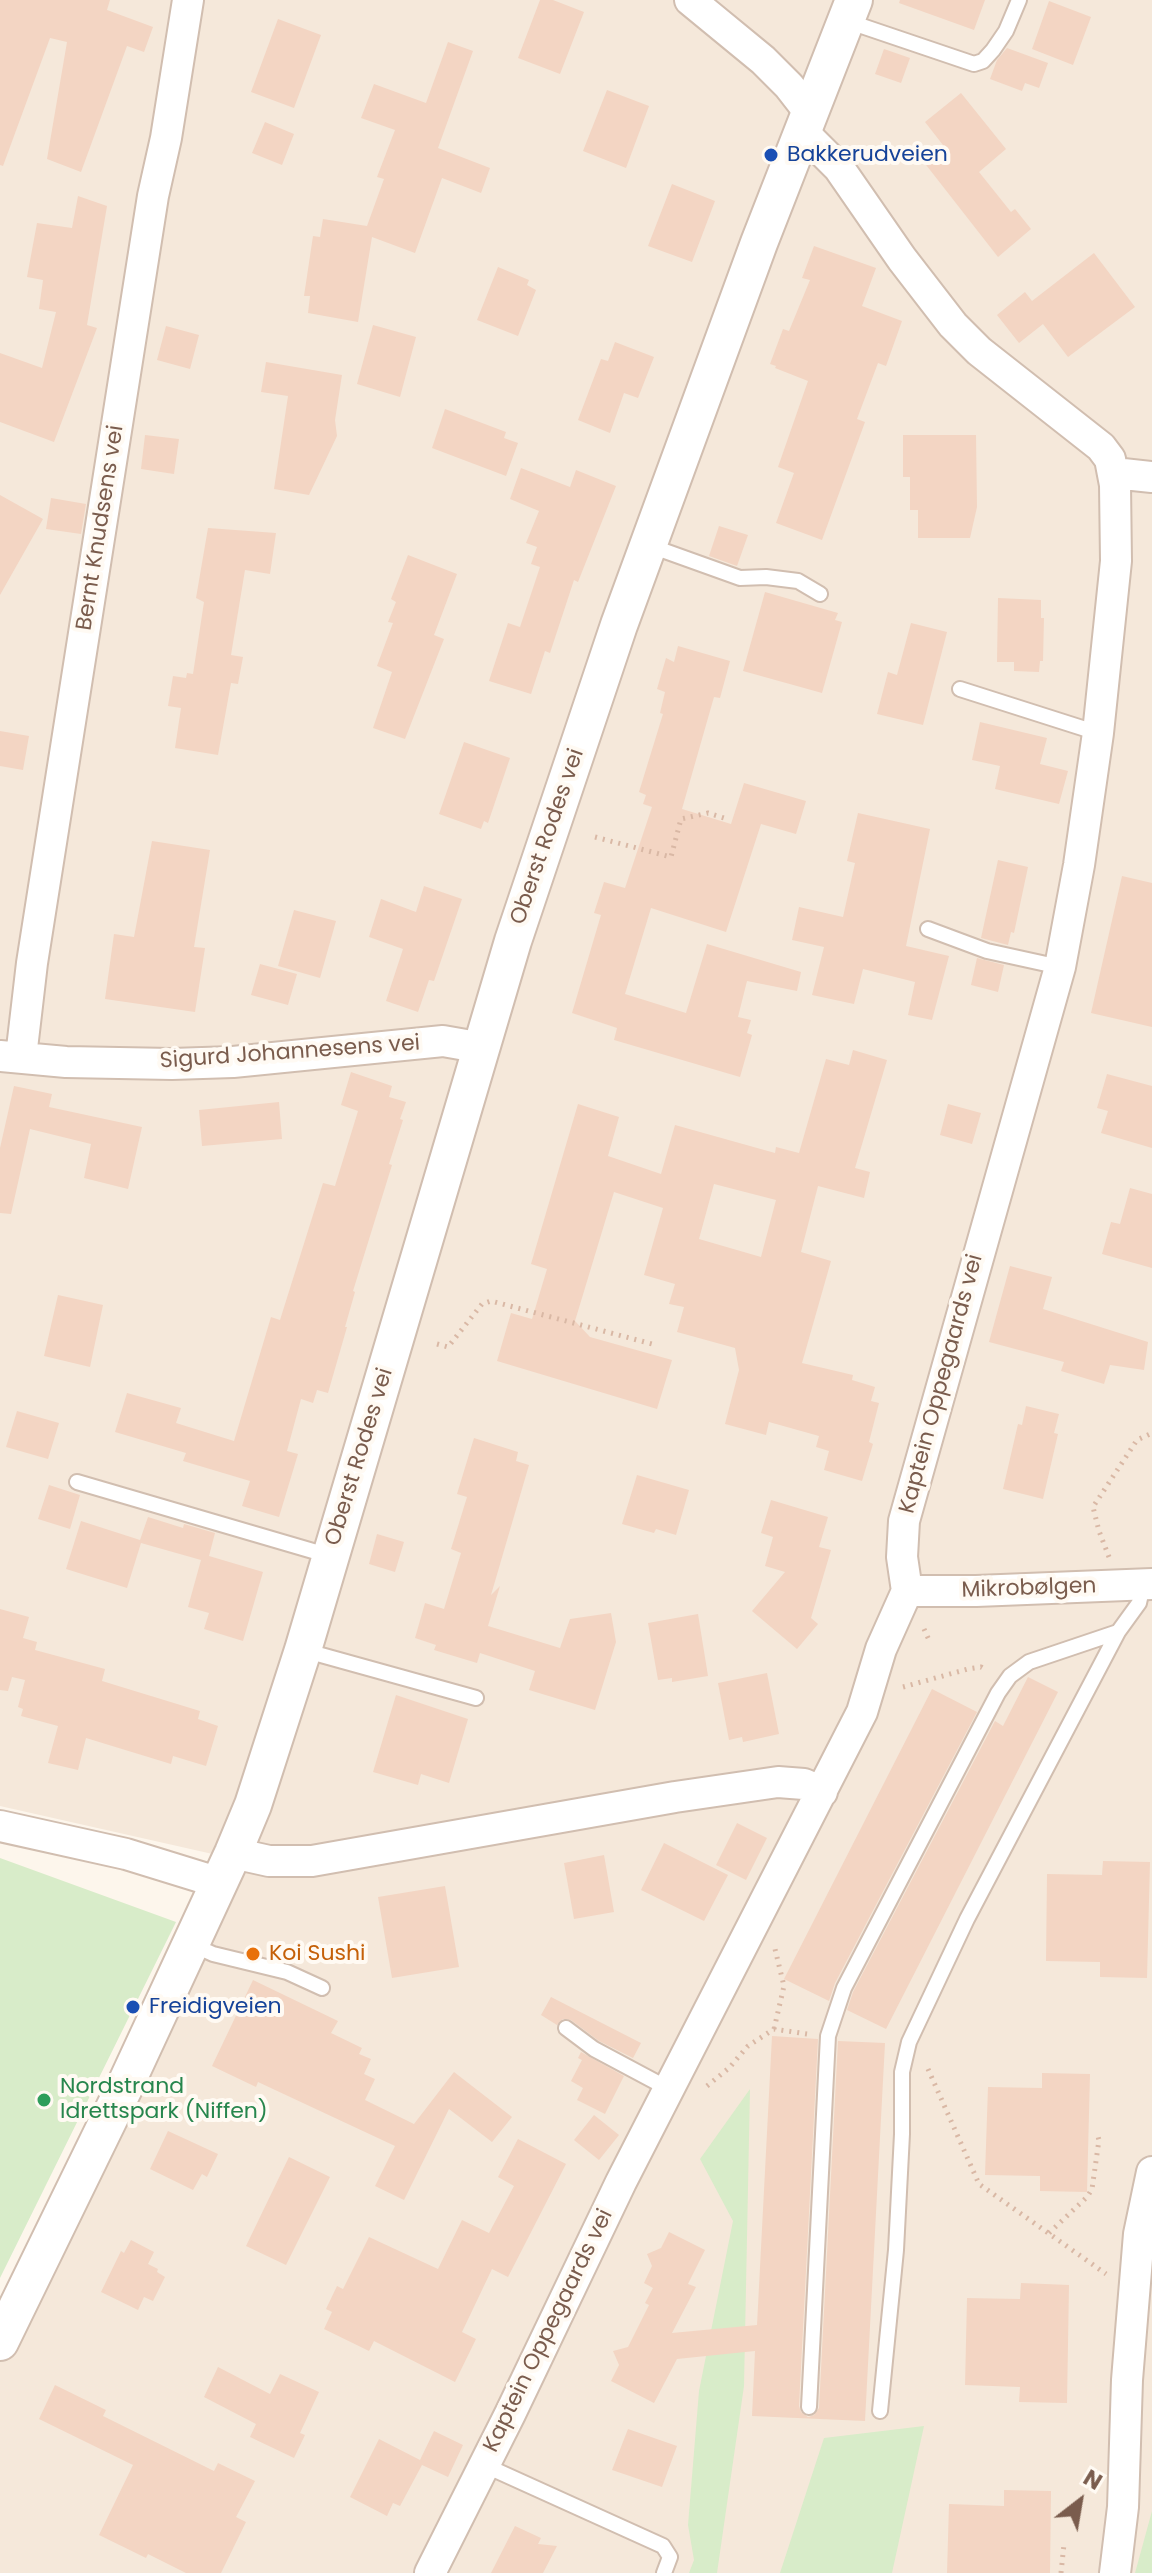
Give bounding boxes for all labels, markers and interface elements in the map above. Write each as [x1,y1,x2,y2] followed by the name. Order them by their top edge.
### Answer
[787,142,948,168] place label: Bakkerudveien
[762,146,780,164] marker: Bakkerudveien
[72,423,130,633] street label: Bernt Knudsens vei
[506,746,590,928] street label: Oberst Rodes vei
[159,1031,421,1075] street label: Sigurd Johannesens vei
[895,1252,989,1516] street label: Kaptein Oppegaards vei
[320,1365,400,1549] street label: Oberst Rodes vei
[961,1573,1097,1605] street label: Mikrobølgen
[269,1941,366,1967] place label: Koi Sushi
[244,1945,262,1963] marker: Koi Sushi
[149,1994,282,2020] place label: Freidigveien
[124,1998,142,2016] marker: Freidigveien
[60,2074,268,2126] place label: Nordstrand Idrettspark (Niffen)
[35,2091,53,2109] marker: Nordstrand Idrettspark (Niffen)
[479,2205,619,2457] street label: Kaptein Oppegaards vei
[1040,2461,1120,2541] north arrow
[1078,2462,1108,2498] text: N

